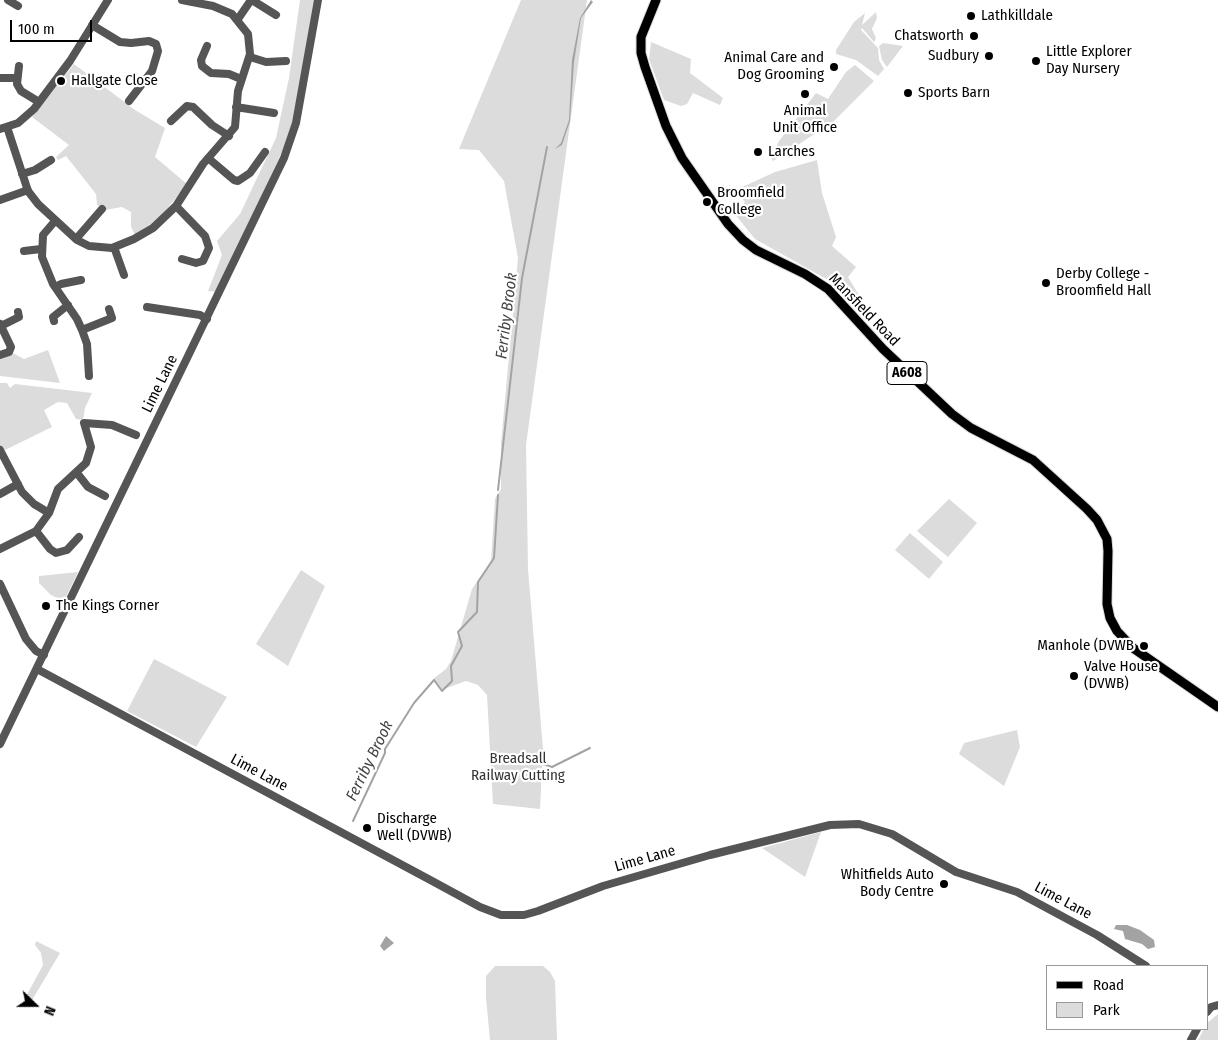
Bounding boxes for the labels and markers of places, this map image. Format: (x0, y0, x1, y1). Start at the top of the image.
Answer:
place label: Lathkilldale (981, 7, 1053, 25)
marker: Lathkilldale (965, 10, 977, 22)
place label: Chatsworth (894, 27, 964, 45)
marker: Chatsworth (968, 30, 980, 42)
place label: Little Explorer Day Nursery (1046, 43, 1132, 78)
place label: Sudbury (928, 47, 979, 65)
place label: Animal Care and Dog Grooming (724, 49, 824, 84)
marker: Sudbury (983, 50, 995, 62)
marker: Little Explorer Day Nursery (1030, 55, 1042, 67)
marker: Animal Care and Dog Grooming (828, 61, 840, 73)
place label: Hallgate Close (71, 72, 158, 90)
marker: Hallgate Close (55, 75, 67, 87)
place label: Sports Barn (918, 84, 990, 102)
marker: Sports Barn (902, 87, 914, 99)
marker: Animal Unit Office (799, 88, 811, 100)
place label: Animal Unit Office (773, 102, 837, 137)
place label: Larches (768, 143, 815, 161)
marker: Larches (752, 146, 764, 158)
place label: Broomfield College (717, 184, 785, 219)
marker: Broomfield College (701, 196, 713, 208)
place label: Derby College - Broomfield Hall (1056, 265, 1151, 300)
marker: Derby College - Broomfield Hall (1040, 277, 1052, 289)
place label: The Kings Corner (56, 597, 159, 615)
marker: The Kings Corner (40, 600, 52, 612)
place label: Manhole (DVWB (1037, 637, 1134, 655)
marker: Manhole (DVWB (1138, 640, 1150, 652)
place label: Valve House (DVWB) (1084, 658, 1158, 693)
marker: Valve House (DVWB) (1068, 670, 1080, 682)
place label: Discharge Well (DVWB) (377, 810, 452, 845)
marker: Discharge Well (DVWB) (361, 822, 373, 834)
place label: Whitfields Auto Body Centre (841, 866, 934, 901)
marker: Whitfields Auto Body Centre (938, 878, 950, 890)

